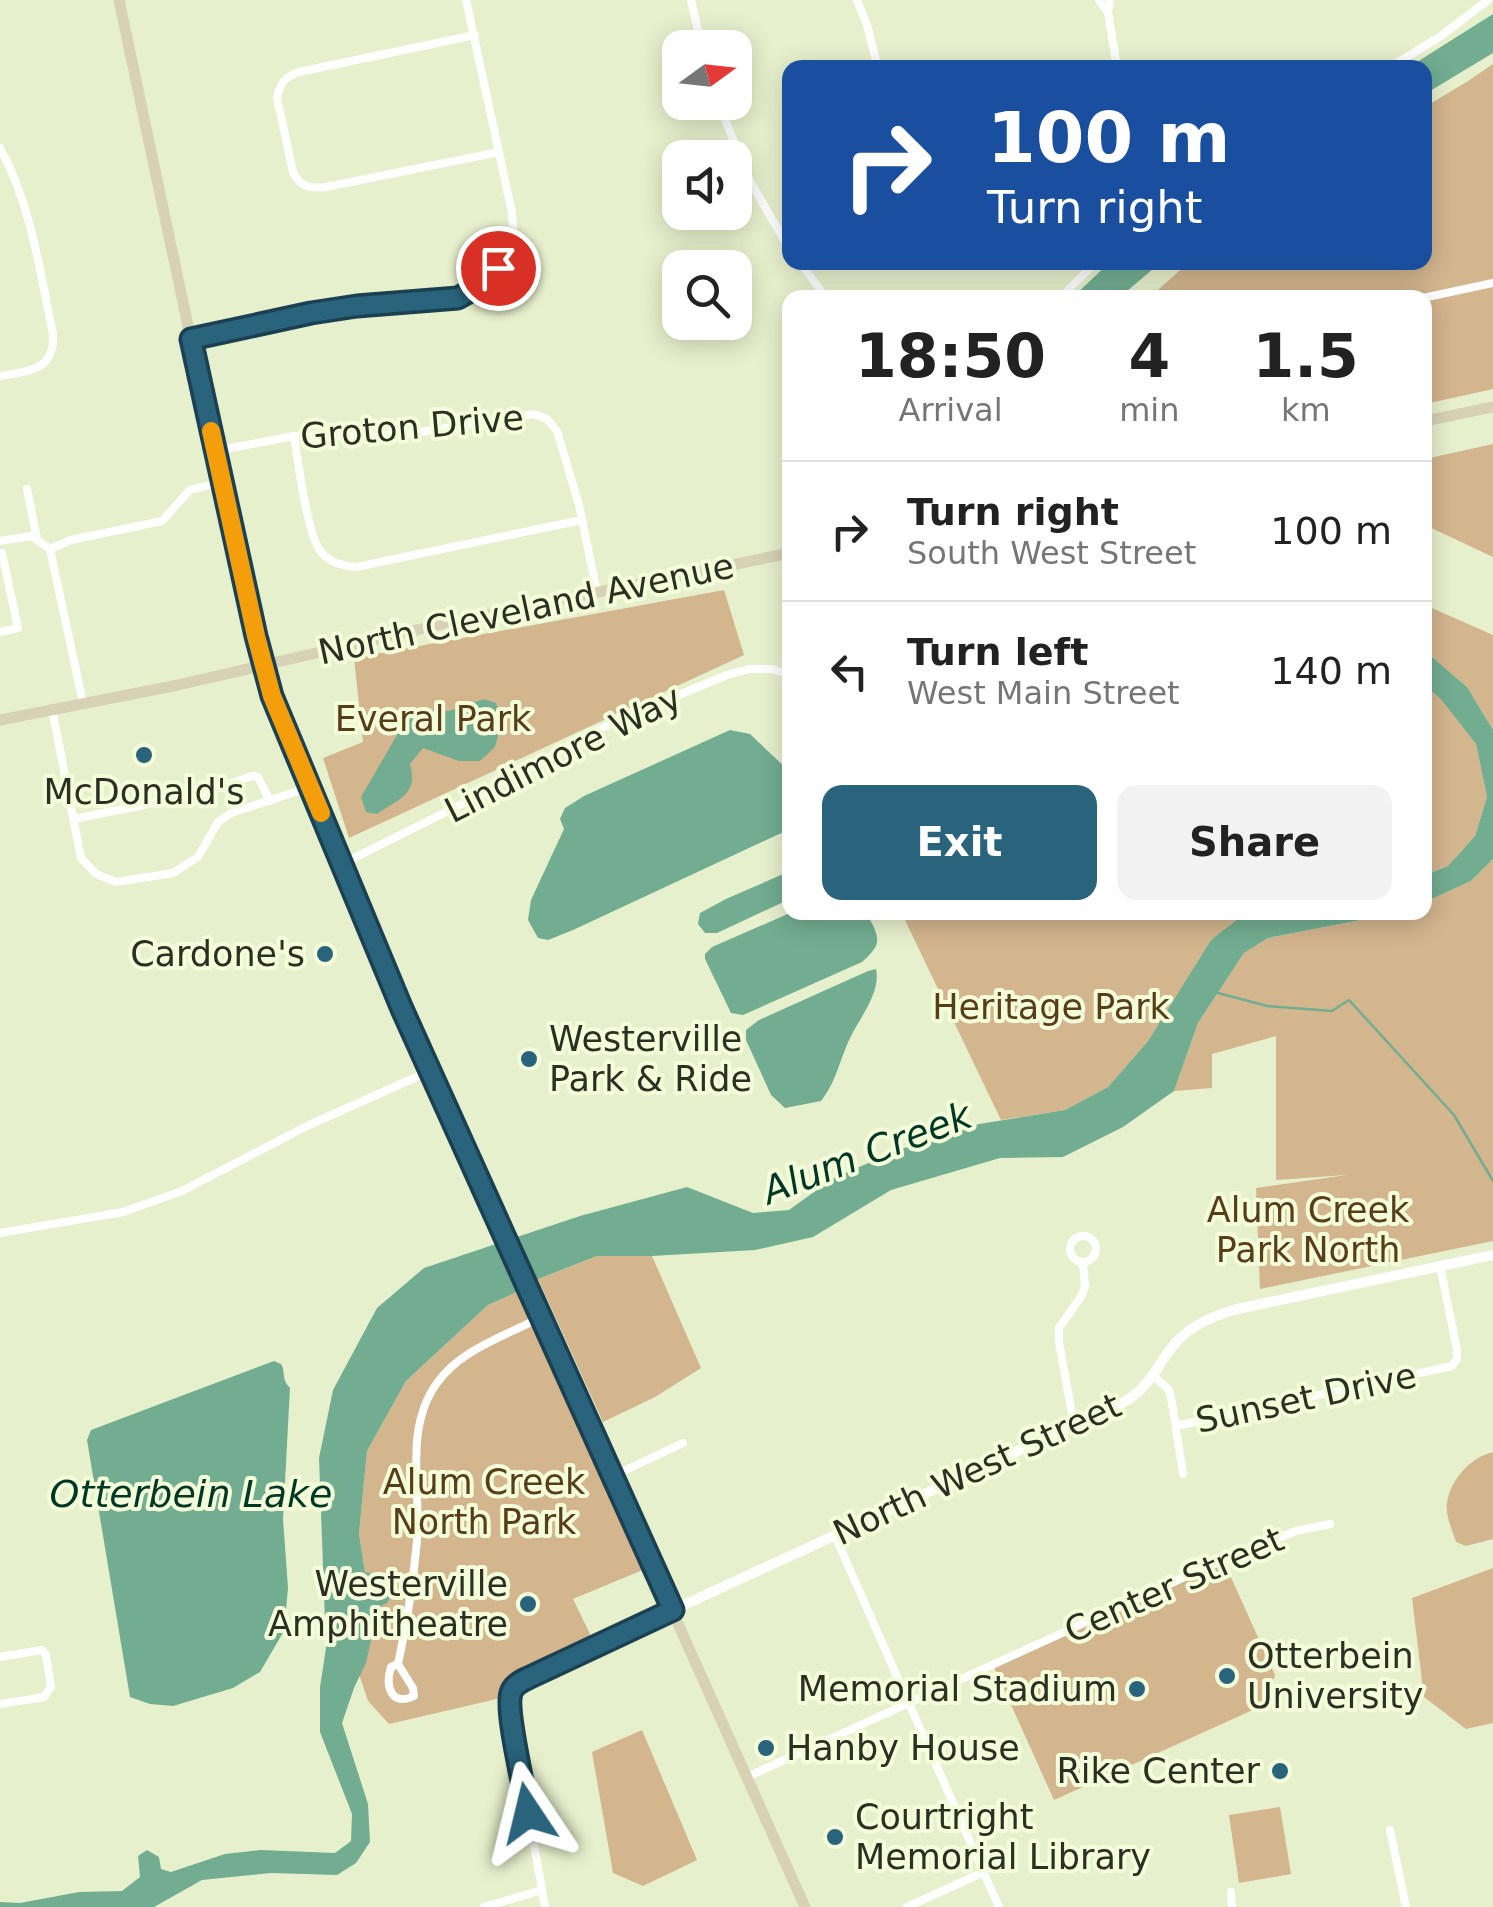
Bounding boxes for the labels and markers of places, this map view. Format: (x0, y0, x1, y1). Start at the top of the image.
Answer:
pin (456, 226, 541, 311)
marker: McDonald's (133, 744, 155, 766)
place label: McDonald's (43, 772, 245, 812)
place label: Cardone's (130, 934, 305, 974)
marker: Cardone's (314, 943, 336, 965)
place label: Westerville Park & Ride (549, 1019, 752, 1099)
marker: Westerville Park & Ride (518, 1048, 540, 1070)
place label: Westerville Amphitheatre (268, 1564, 508, 1644)
marker: Westerville Amphitheatre (517, 1593, 539, 1615)
place label: Otterbein University (1247, 1636, 1424, 1716)
marker: Otterbein University (1216, 1665, 1238, 1687)
place label: Memorial Stadium (798, 1669, 1117, 1709)
marker: Memorial Stadium (1126, 1678, 1148, 1700)
place label: Hanby House (786, 1728, 1020, 1768)
marker: Hanby House (755, 1737, 777, 1759)
place label: Rike Center (1056, 1751, 1261, 1791)
marker: Rike Center (1269, 1760, 1291, 1782)
place label: Courtright Memorial Library (855, 1797, 1151, 1877)
marker: Courtright Memorial Library (824, 1826, 846, 1848)

